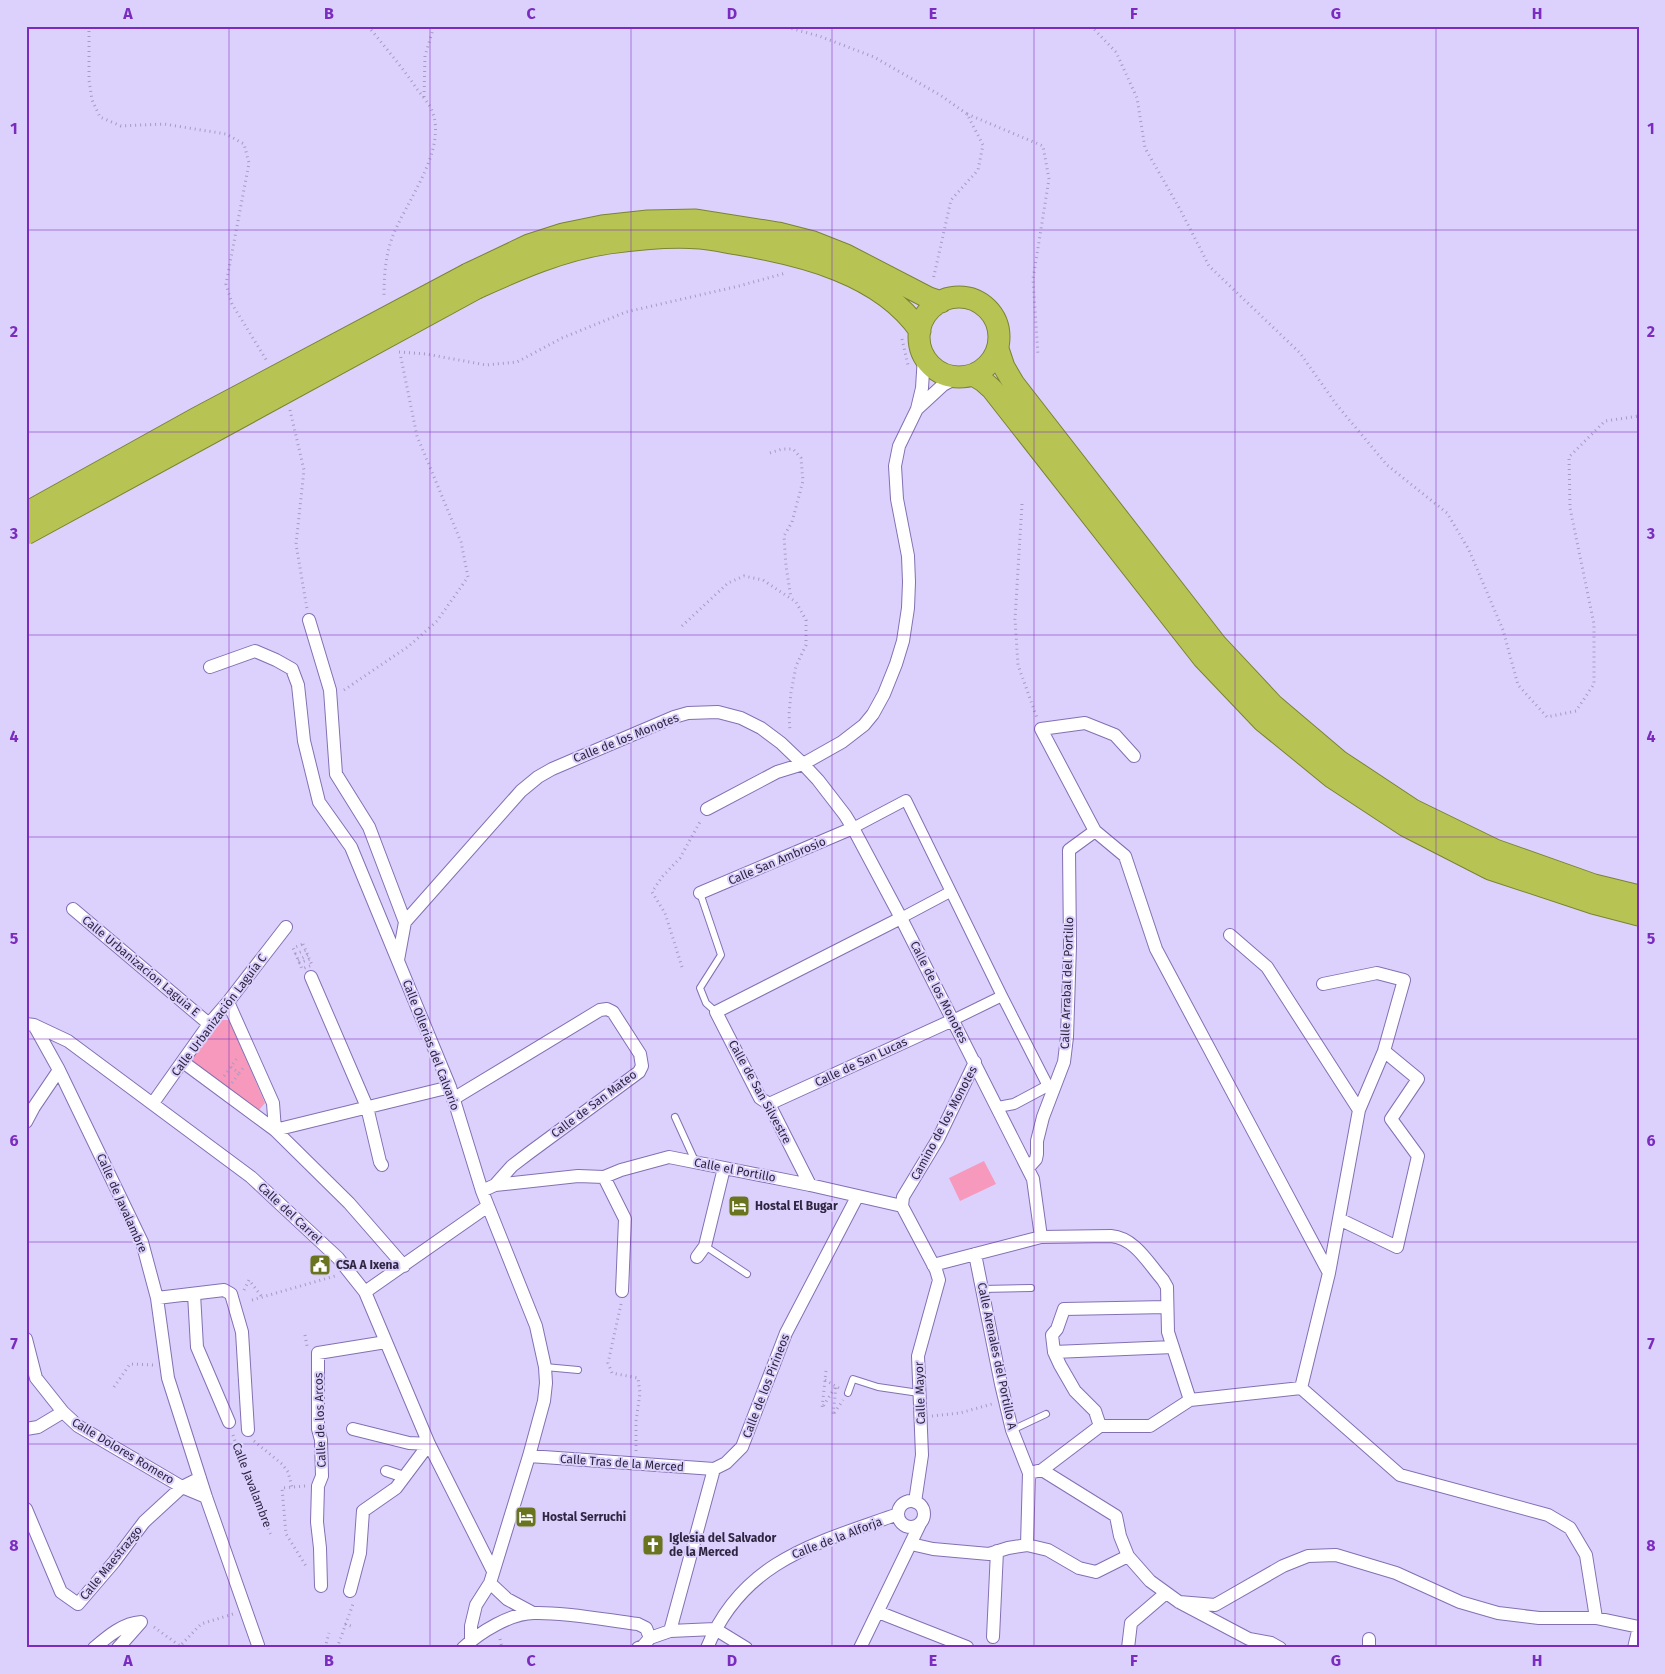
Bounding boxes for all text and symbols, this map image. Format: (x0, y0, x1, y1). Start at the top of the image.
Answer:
text: A (122, 4, 133, 23)
text: B (324, 4, 334, 23)
text: C (526, 4, 536, 23)
text: D (727, 4, 737, 23)
text: E (929, 4, 937, 23)
text: F (1130, 4, 1138, 23)
text: G (1331, 4, 1341, 23)
text: H (1532, 4, 1542, 23)
text: 1 (10, 119, 18, 138)
text: 1 (1647, 119, 1655, 138)
text: 2 (10, 322, 18, 341)
text: 2 (1647, 322, 1655, 341)
text: 3 (9, 524, 18, 543)
text: 3 (1646, 524, 1655, 543)
street label: Calle de los Monotes (571, 710, 681, 766)
text: 4 (9, 727, 19, 746)
text: 4 (1646, 727, 1656, 746)
street label: Calle San Ambrosio (726, 834, 828, 888)
street label: Calle Urbanizacion Laguia E (79, 913, 203, 1019)
street label: Calle Arrabal del Portillo (1058, 917, 1076, 1049)
text: 5 (10, 929, 19, 948)
text: 5 (1647, 929, 1656, 948)
street label: Calle de los Monotes (907, 939, 971, 1046)
street label: Calle Urbanización Laguía C (168, 951, 270, 1079)
street label: Calle Ollerias del Calvario (400, 978, 462, 1112)
street label: Calle de San Lucas (813, 1034, 910, 1090)
street label: Calle de San Silvestre (726, 1038, 794, 1146)
street label: Camino de los Monotes (908, 1063, 980, 1182)
street label: Calle de San Mateo (548, 1067, 640, 1141)
text: 6 (9, 1131, 19, 1150)
text: 6 (1646, 1131, 1656, 1150)
street label: Calle de Javalambre (94, 1151, 150, 1255)
street label: Calle el Portillo (693, 1155, 777, 1185)
street label: Calle del Carrel (255, 1180, 325, 1246)
hotel icon: Hostal El Bugar (727, 1194, 751, 1218)
place label: Hostal El Bugar (755, 1199, 838, 1213)
public building icon: CSA A Ixena (308, 1253, 332, 1277)
place label: CSA A Ixena (336, 1258, 399, 1272)
street label: Calle Arenales del Portillo A (975, 1281, 1019, 1431)
street label: Calle de los Pirineos (740, 1332, 792, 1440)
text: 7 (10, 1334, 18, 1353)
text: 7 (1647, 1334, 1655, 1353)
street label: Calle Mayor (912, 1361, 928, 1425)
street label: Calle de los Arcos (311, 1372, 329, 1468)
street label: Calle Dolores Romero (69, 1415, 177, 1487)
street label: Calle Javalambre (229, 1440, 275, 1530)
street label: Calle Tras de la Merced (559, 1452, 685, 1474)
hotel icon: Hostal Serruchi (514, 1505, 538, 1529)
place label: Hostal Serruchi (542, 1510, 626, 1524)
street label: Calle de la Alforja (790, 1514, 884, 1562)
street label: Calle Maestrazgo (77, 1523, 145, 1603)
place label: Iglesia del Salvador de la Merced (669, 1531, 777, 1559)
church icon: Iglesia del Salvador de la Merced (641, 1533, 665, 1557)
text: 8 (9, 1536, 19, 1555)
text: 8 (1646, 1536, 1656, 1555)
text: A (122, 1651, 133, 1670)
text: B (324, 1651, 334, 1670)
text: C (526, 1651, 536, 1670)
text: D (727, 1651, 737, 1670)
text: E (929, 1651, 937, 1670)
text: F (1130, 1651, 1138, 1670)
text: G (1331, 1651, 1341, 1670)
text: H (1532, 1651, 1542, 1670)

